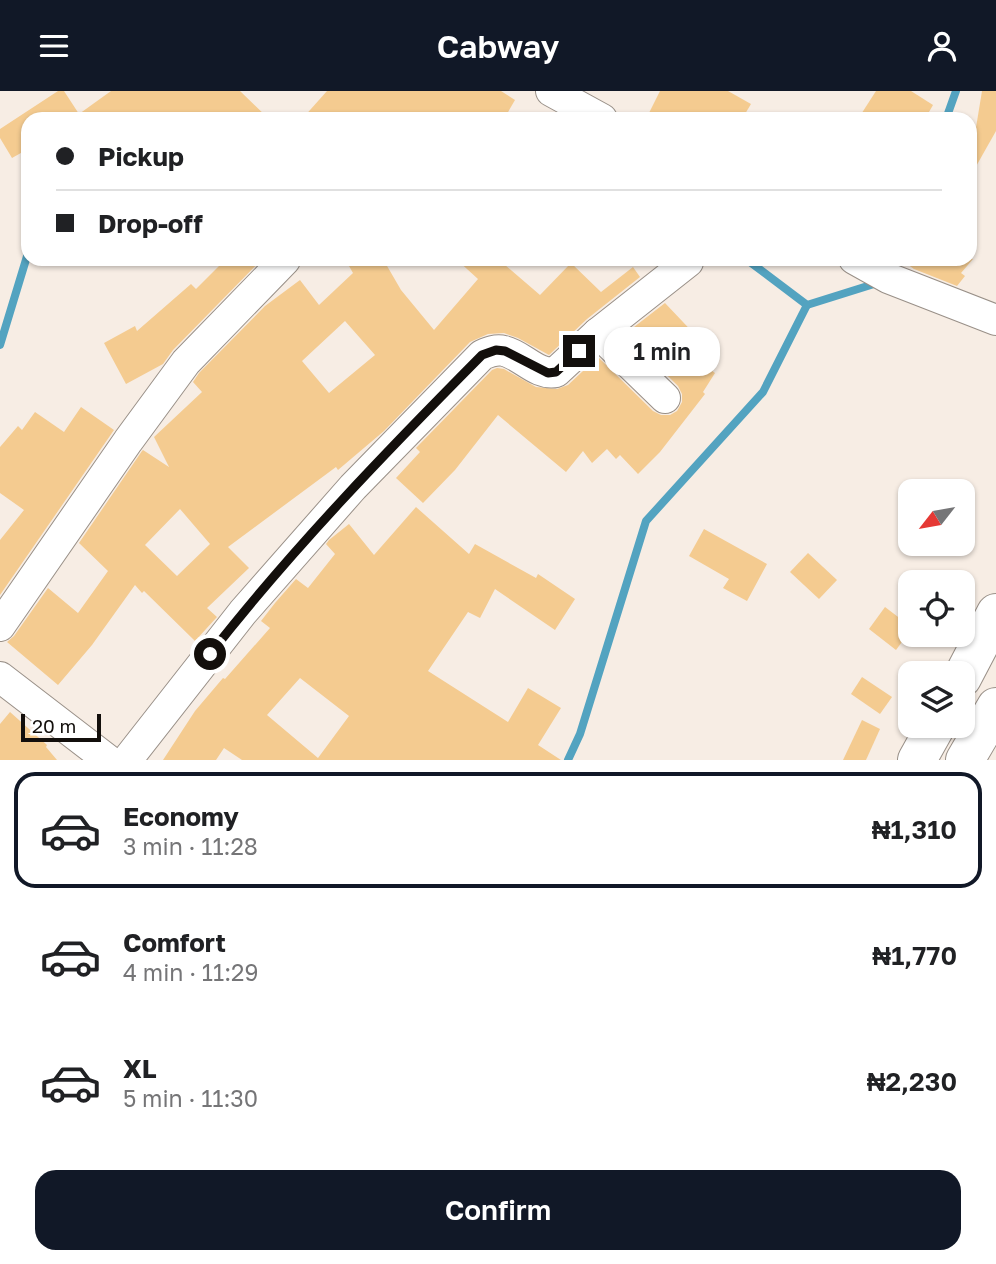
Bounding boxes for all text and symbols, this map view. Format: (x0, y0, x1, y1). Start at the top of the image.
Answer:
icon: menu (35, 27, 73, 65)
text: Cabway (437, 27, 559, 65)
icon: person (923, 27, 961, 65)
text: Pickup (98, 141, 184, 172)
text: Drop-off (98, 208, 203, 239)
callout: 1 min (604, 327, 719, 375)
route end (563, 335, 595, 367)
text: 1 min (633, 337, 691, 365)
north arrow (898, 479, 975, 557)
map controls (898, 479, 975, 738)
button: locate (898, 570, 975, 647)
route start (194, 638, 226, 670)
button: layers (898, 661, 975, 738)
scale bar (21, 711, 102, 743)
text: 20 m (32, 714, 76, 737)
icon: car (39, 799, 102, 862)
text: Economy (123, 801, 239, 832)
text: ₦1,310 (872, 814, 957, 845)
text: 3 min · 11:28 (123, 832, 258, 860)
icon: car (39, 925, 102, 988)
text: Comfort (123, 927, 226, 958)
text: ₦1,770 (872, 940, 957, 971)
text: 4 min · 11:29 (123, 958, 258, 986)
icon: car (39, 1051, 102, 1114)
text: XL (123, 1053, 157, 1084)
text: ₦2,230 (867, 1066, 957, 1097)
text: 5 min · 11:30 (123, 1084, 258, 1112)
button: Confirm (35, 1170, 961, 1250)

